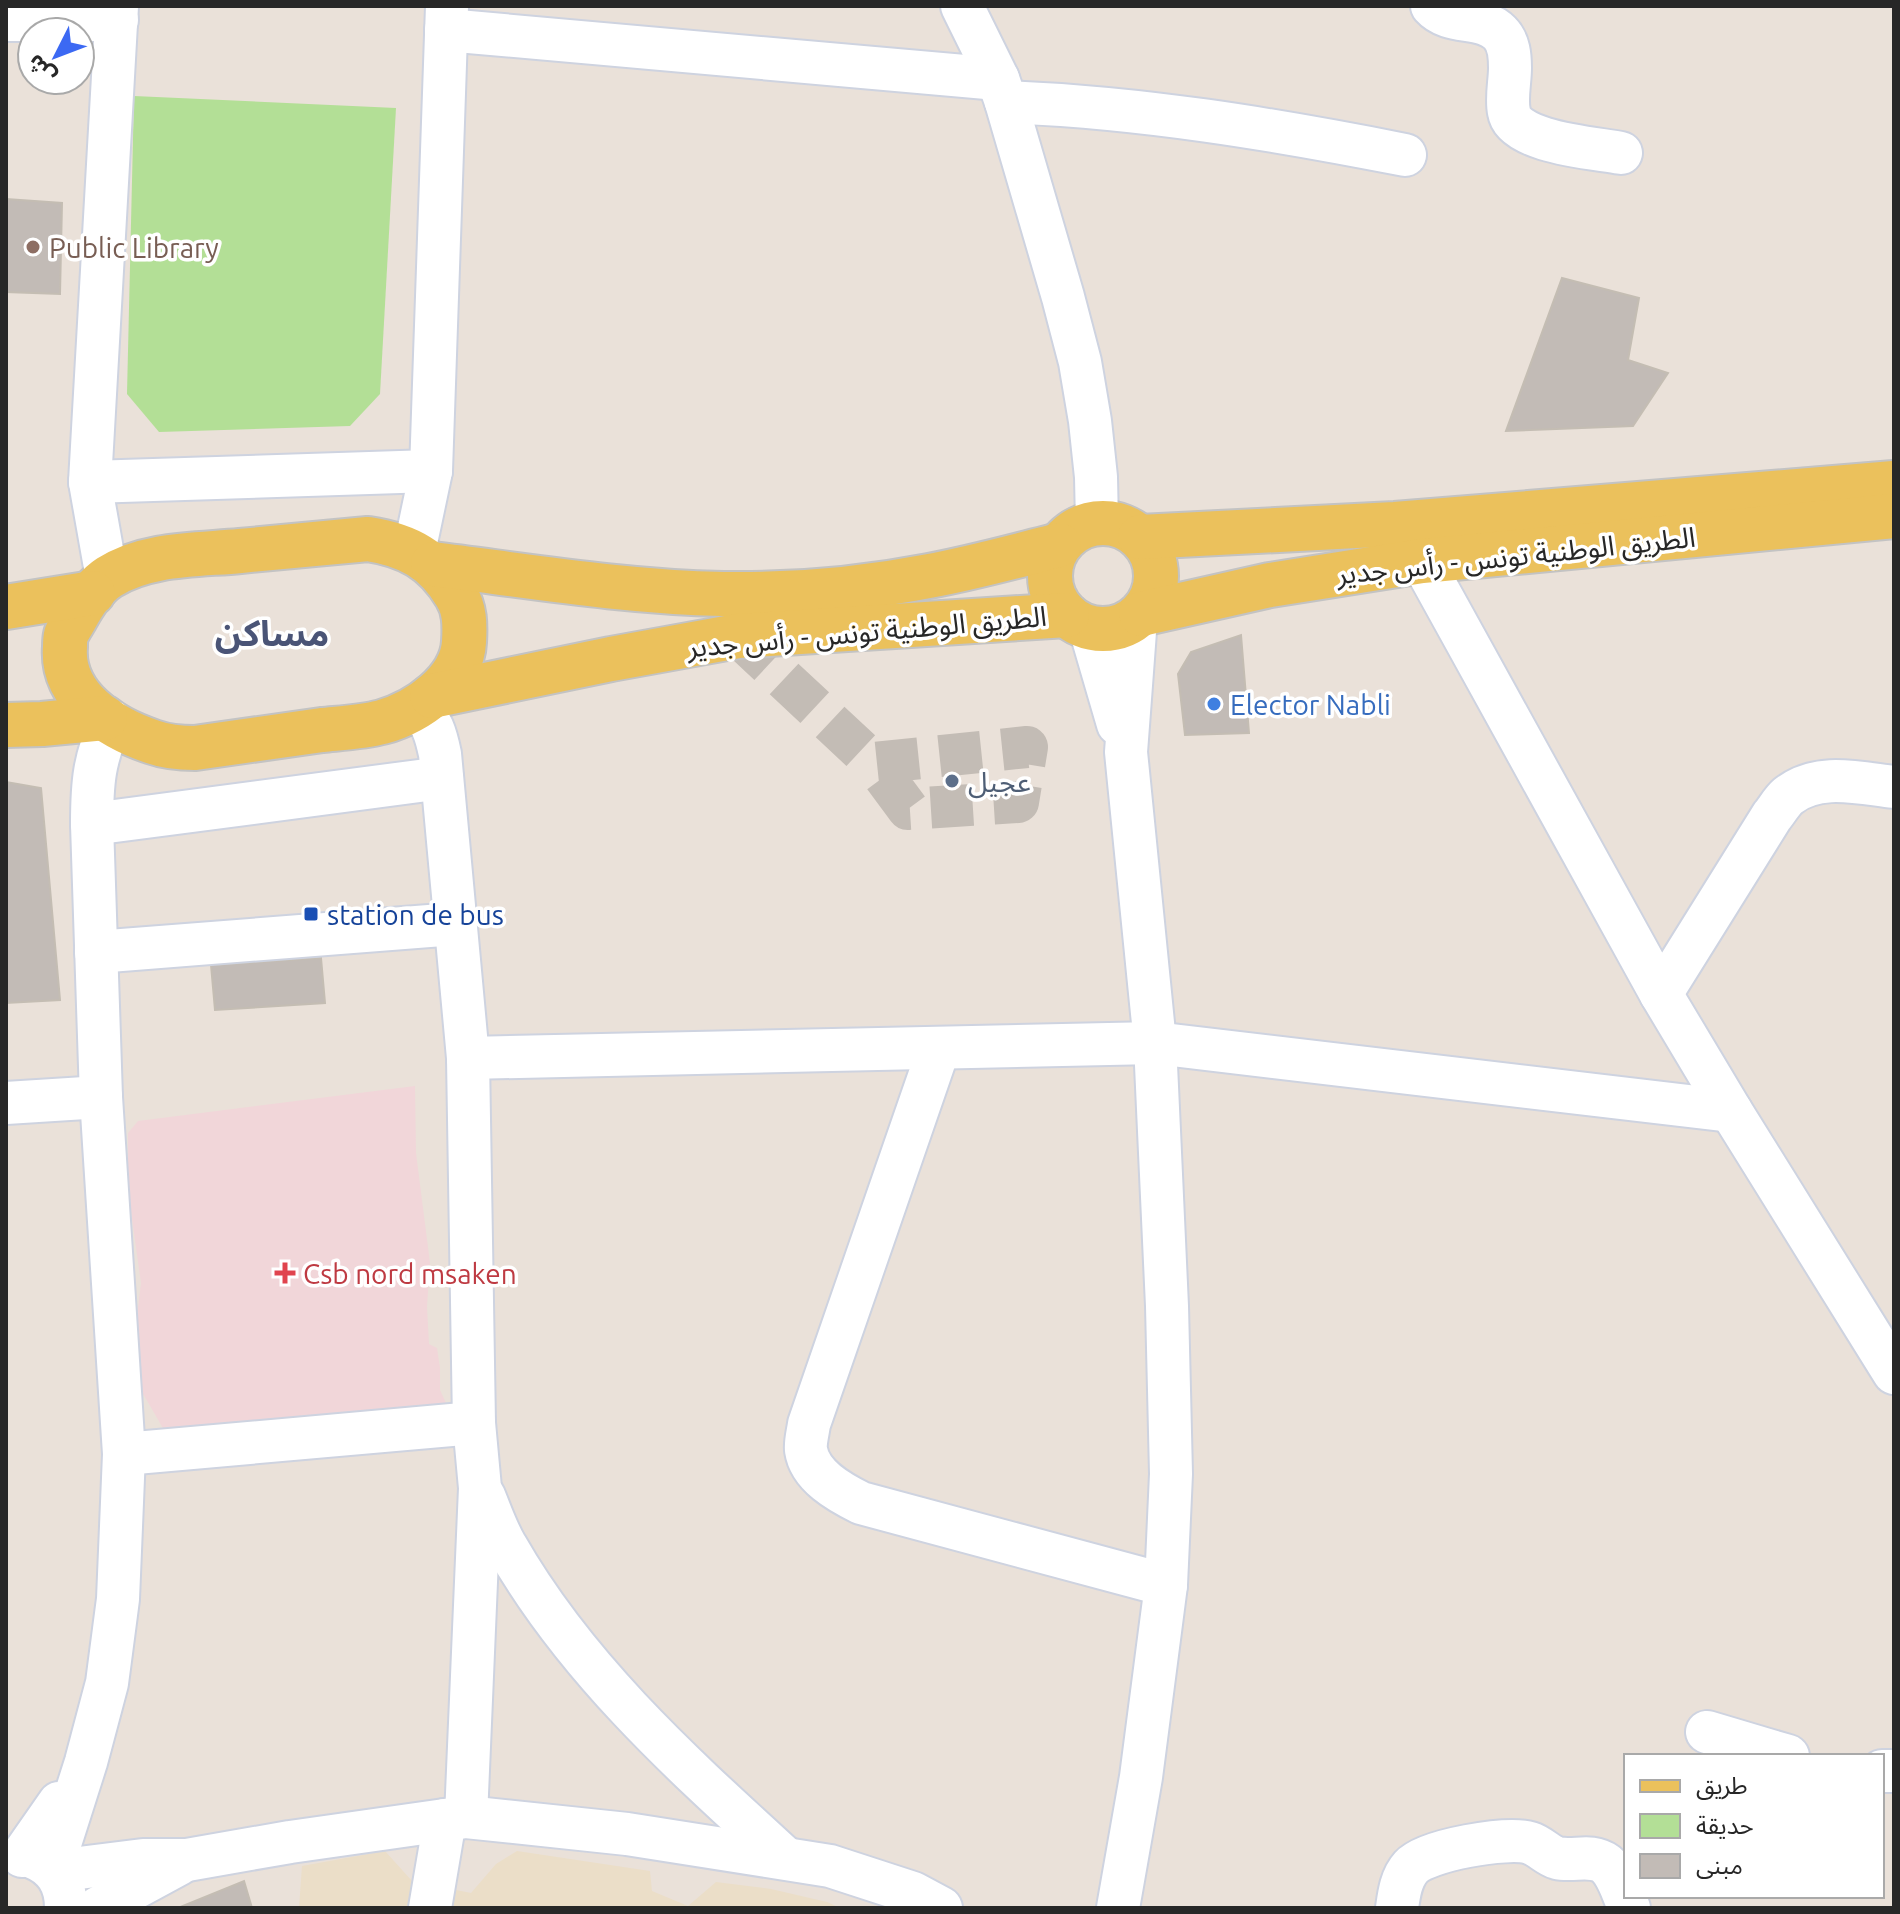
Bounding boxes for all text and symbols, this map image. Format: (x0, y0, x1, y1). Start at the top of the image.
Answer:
north arrow (16, 16, 96, 96)
text: ش (21, 49, 61, 89)
place label: Public Library (49, 232, 219, 263)
marker: Public Library (24, 238, 42, 256)
street label: الطريق الوطنية تونس - رأس جدير (1334, 519, 1697, 592)
street label: الطريق الوطنية تونس - رأس جدير (685, 598, 1048, 665)
district label: مساكن (215, 612, 329, 655)
place label: Elector Nabli (1230, 689, 1391, 720)
marker: Elector Nabli (1205, 695, 1223, 713)
place label: عجيل (968, 766, 1031, 799)
marker: عجيل (943, 772, 961, 790)
place label: station de bus (327, 899, 504, 930)
marker: station de bus (302, 905, 320, 923)
place label: Csb nord msaken (303, 1258, 517, 1289)
marker: Csb nord msaken (274, 1262, 296, 1284)
legend (1624, 1754, 1884, 1898)
text: طريق (1696, 1772, 1748, 1801)
text: حديقة (1696, 1812, 1754, 1839)
text: مبنى (1696, 1852, 1743, 1879)

